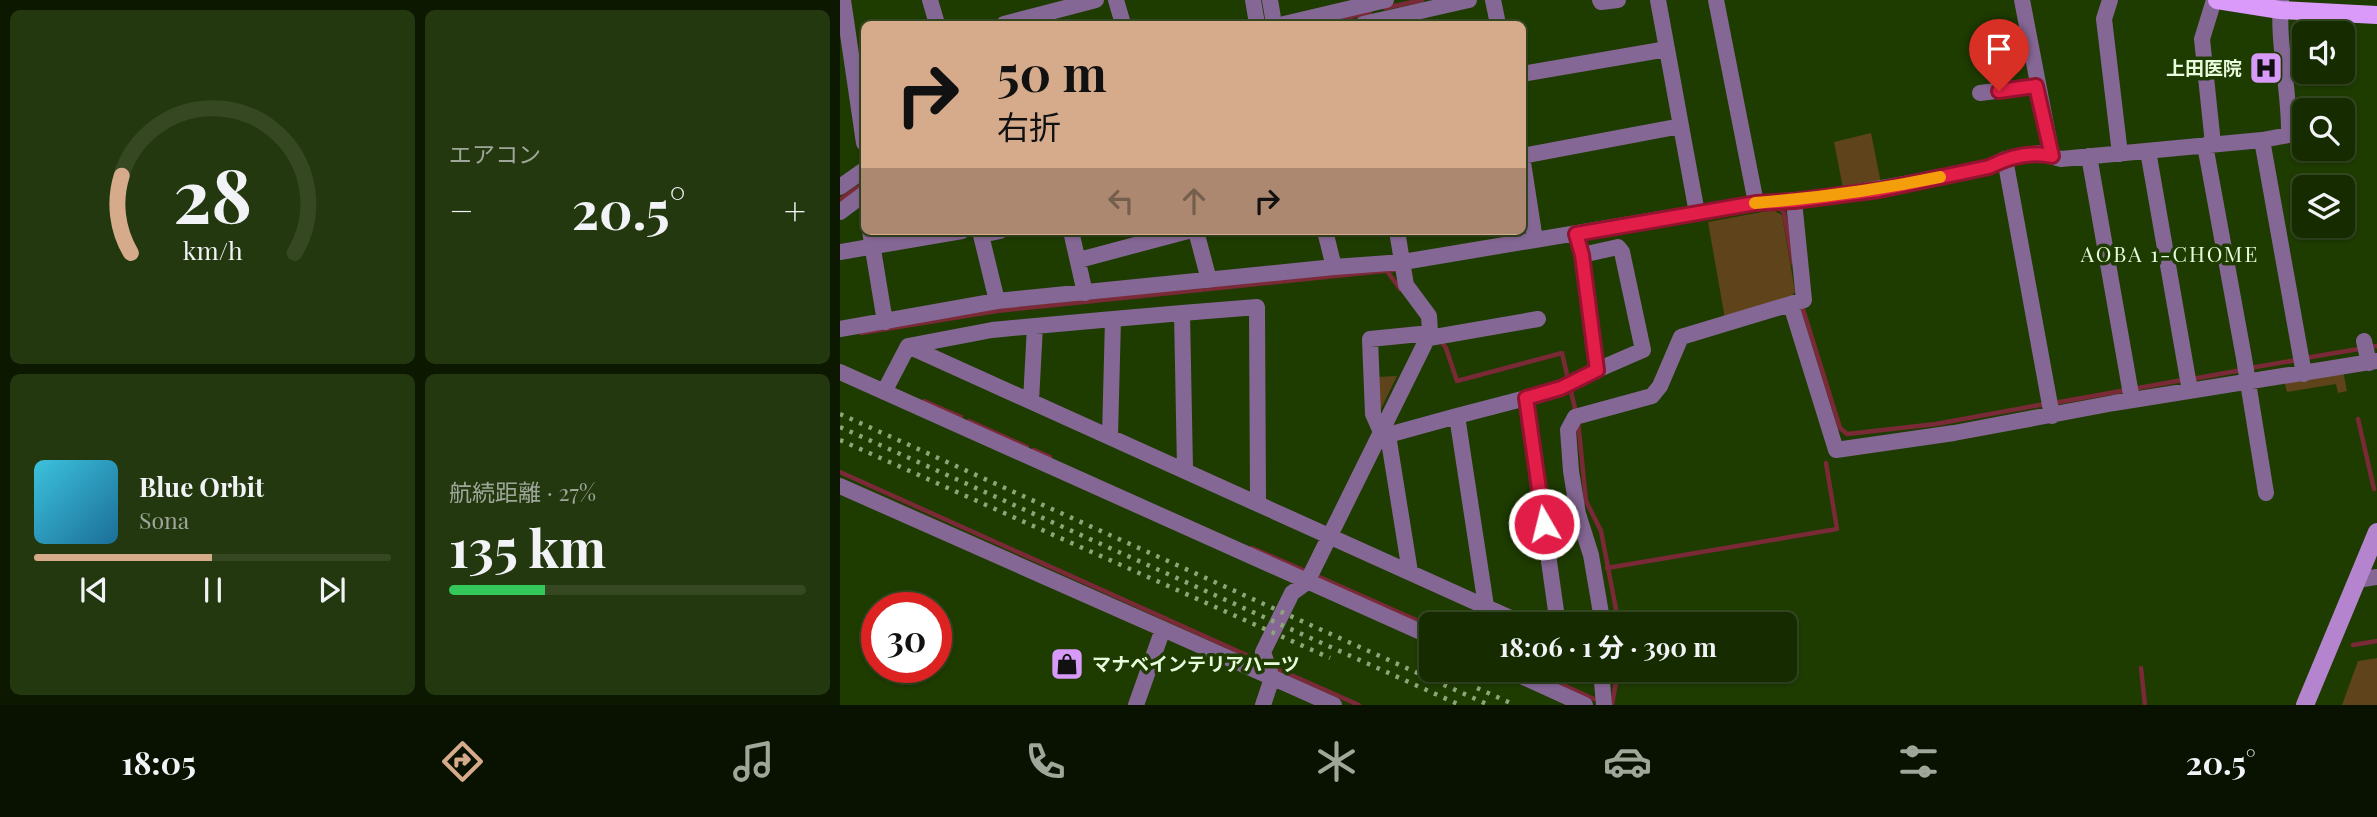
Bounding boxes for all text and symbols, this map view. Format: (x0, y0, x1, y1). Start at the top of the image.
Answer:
pin (1969, 19, 2029, 91)
map controls (2292, 21, 2355, 238)
button: sound (2292, 21, 2355, 84)
icon: arrive (1980, 30, 2018, 68)
text: 50 m (997, 39, 1107, 104)
icon: right (882, 49, 973, 140)
hospital icon: 上田医院 (2247, 49, 2285, 87)
place label: 上田医院 (2166, 54, 2242, 80)
button: search (2292, 98, 2355, 161)
text: 右折 (997, 104, 1061, 147)
text: エアコン (449, 138, 541, 169)
text: 28 (173, 144, 252, 241)
text: 20.5° (572, 174, 686, 243)
button: layers (2292, 175, 2355, 238)
icon: left (1102, 182, 1140, 220)
icon: ahead (1175, 182, 1213, 220)
icon: right (1248, 182, 1286, 220)
text: − (449, 184, 474, 235)
text: + (784, 184, 806, 235)
text: km/h (183, 233, 243, 266)
district label: AOBA 1-CHOME (2080, 239, 2259, 267)
text: Blue Orbit (139, 469, 264, 504)
text: 航続距離 · 27% (449, 476, 596, 507)
position arrow (1507, 487, 1581, 561)
text: Sona (139, 504, 189, 535)
text: 135 km (449, 512, 606, 581)
icon: previous (75, 571, 113, 609)
icon: pause (194, 571, 232, 609)
icon: next (313, 571, 351, 609)
speed limit sign: 30 (861, 592, 952, 683)
text: 18:06 · 1 分 · 390 m (1499, 629, 1717, 664)
shop icon: マナベインテリアハーツ (1048, 645, 1086, 683)
place label: マナベインテリアハーツ (1092, 650, 1300, 676)
icon: directions (438, 737, 487, 786)
icon: music (729, 737, 778, 786)
icon: phone (1021, 737, 1070, 786)
icon: climate (1312, 737, 1361, 786)
icon: car (1603, 737, 1652, 786)
icon: filters (1894, 737, 1943, 786)
text: 18:05 (121, 740, 196, 783)
text: 20.5° (2186, 740, 2256, 783)

